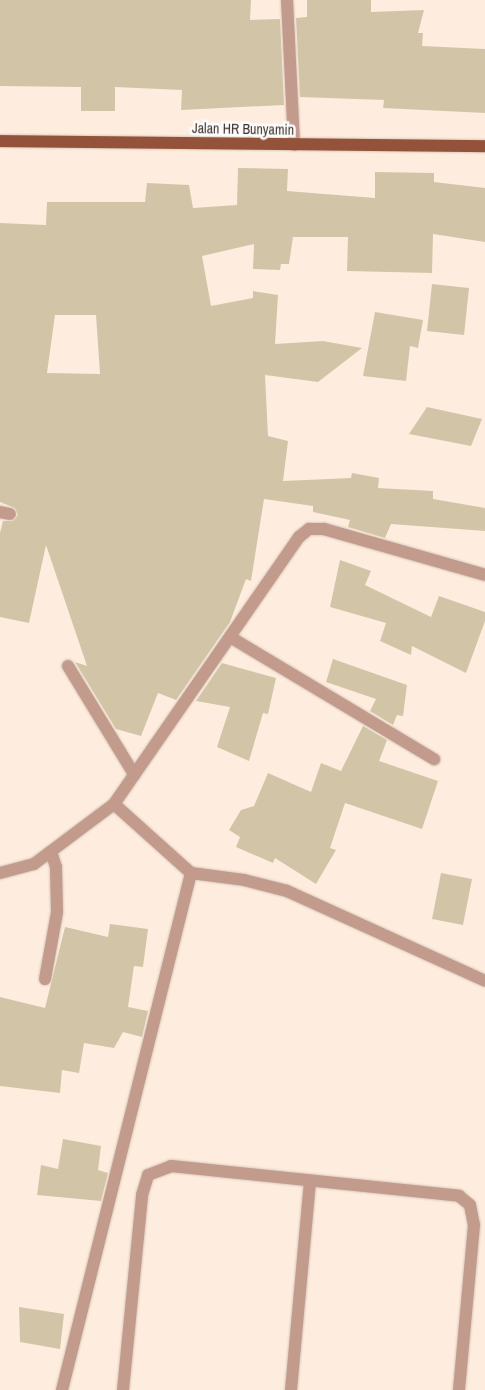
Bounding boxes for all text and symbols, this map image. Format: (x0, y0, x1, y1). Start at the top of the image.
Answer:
street label: Jalan HR Bunyamin (192, 120, 294, 138)

